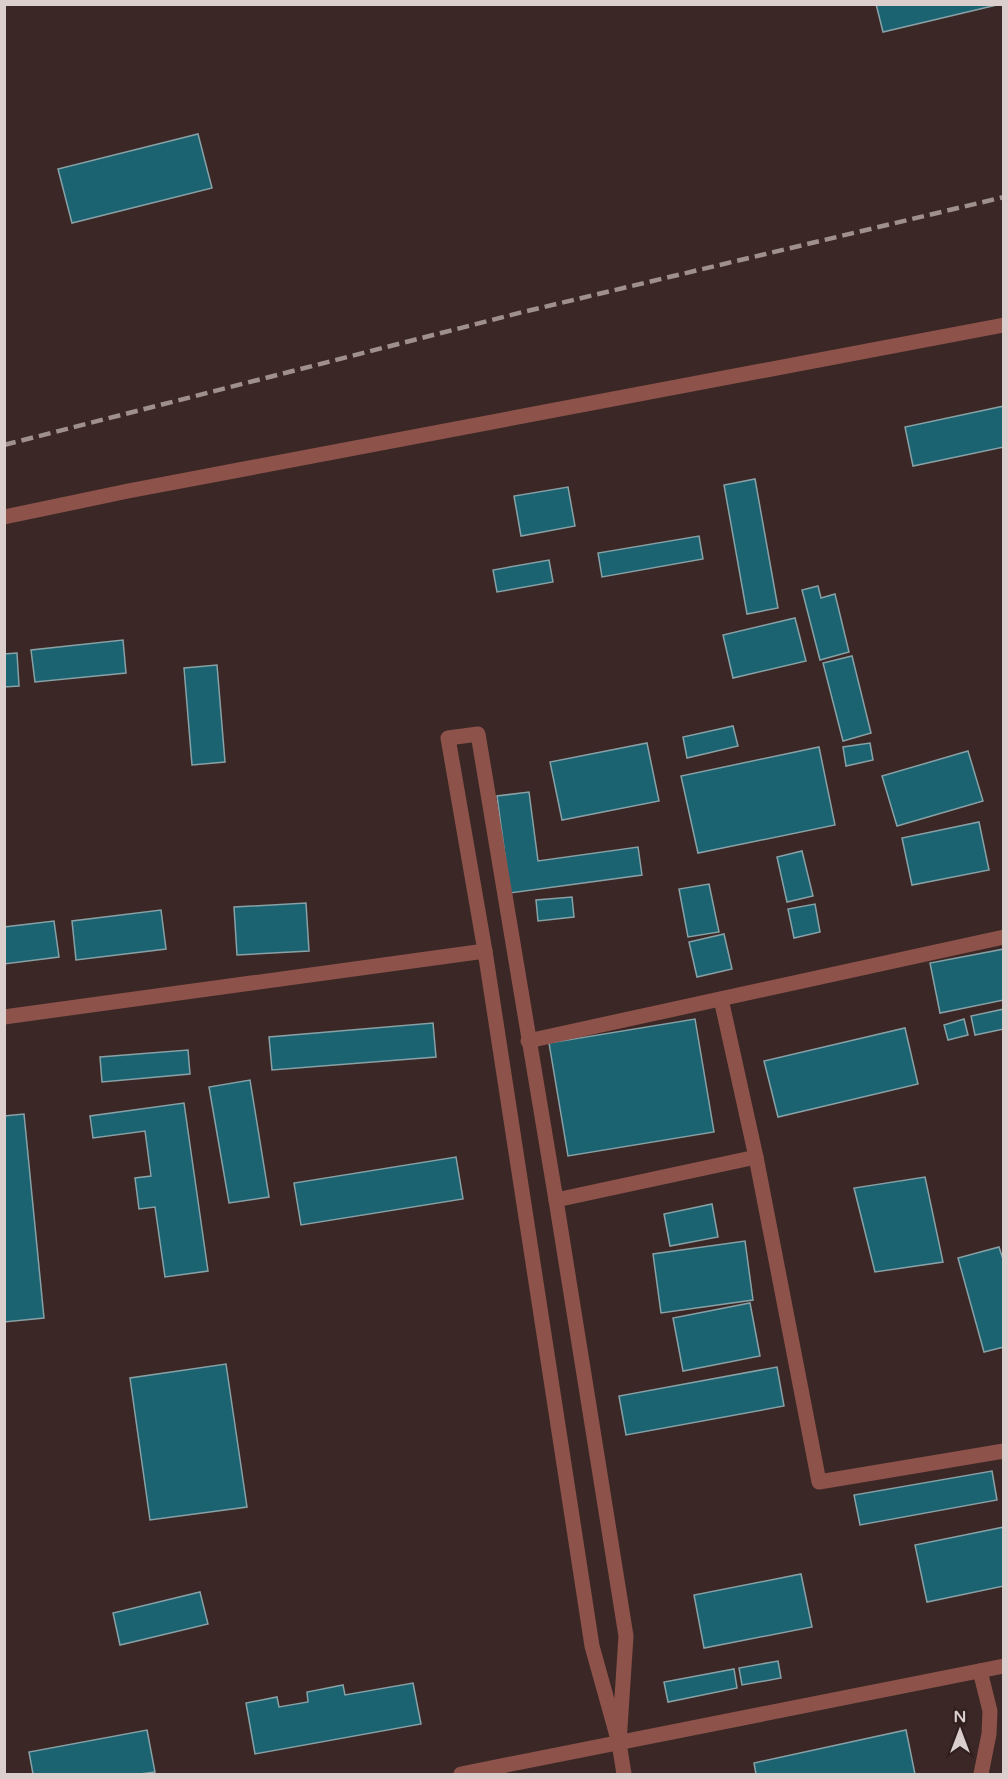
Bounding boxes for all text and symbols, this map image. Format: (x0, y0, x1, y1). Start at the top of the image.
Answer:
north arrow (930, 1701, 990, 1761)
text: N (954, 1707, 966, 1727)

